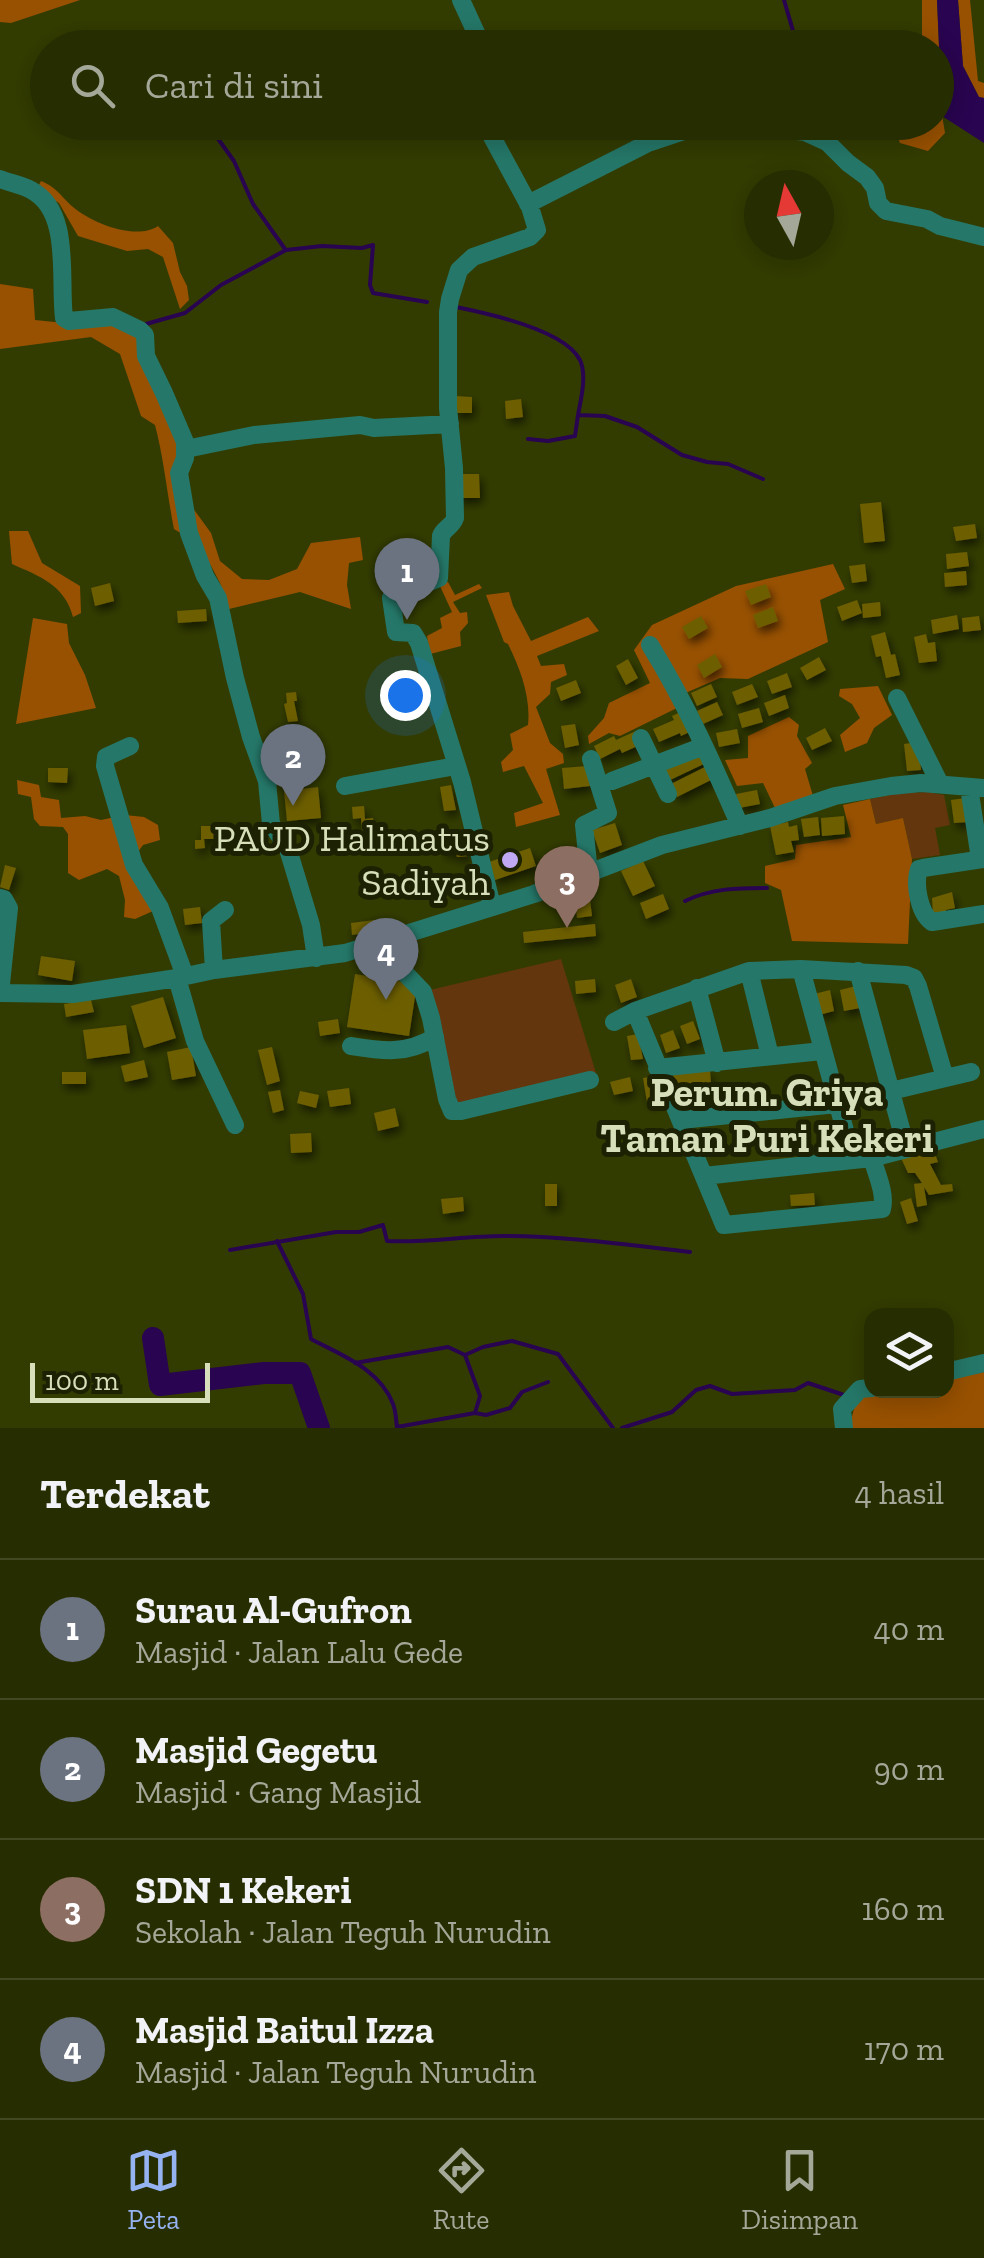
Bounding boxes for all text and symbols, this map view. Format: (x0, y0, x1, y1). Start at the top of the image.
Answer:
search box (30, 30, 954, 140)
icon: search (65, 58, 120, 113)
text: Cari di sini (145, 62, 323, 108)
north arrow (744, 170, 834, 260)
pin: 1 (374, 538, 440, 620)
your location (380, 670, 431, 721)
pin: 2 (260, 724, 326, 806)
place label: PAUD Halimatus Sadiyah (214, 815, 490, 905)
pin: 3 (534, 846, 600, 928)
marker: PAUD Halimatus Sadiyah (499, 849, 521, 871)
pin: 4 (354, 918, 418, 1000)
district label: Perum. Griya Taman Puri Kekeri (600, 1068, 934, 1162)
map controls (864, 1308, 954, 1398)
button: layers (864, 1308, 954, 1398)
scale bar (30, 1358, 210, 1402)
text: 100 m (45, 1364, 119, 1397)
text: Terdekat (40, 1468, 210, 1519)
text: 4 hasil (855, 1474, 944, 1512)
text: Surau Al-Gufron (135, 1587, 412, 1633)
text: 1 (66, 1610, 79, 1648)
text: 40 m (873, 1610, 944, 1648)
text: Masjid · Jalan Lalu Gede (135, 1633, 463, 1671)
text: Masjid Gegetu (135, 1727, 377, 1773)
text: 2 (64, 1750, 81, 1788)
text: 90 m (874, 1750, 944, 1788)
text: Masjid · Gang Masjid (135, 1773, 421, 1811)
text: SDN 1 Kekeri (135, 1867, 352, 1913)
text: 3 (64, 1890, 81, 1928)
text: 160 m (861, 1890, 944, 1928)
text: Sekolah · Jalan Teguh Nurudin (135, 1913, 551, 1951)
text: Masjid Baitul Izza (135, 2007, 434, 2053)
text: 4 (63, 2030, 82, 2068)
text: 170 m (864, 2030, 944, 2068)
text: Masjid · Jalan Teguh Nurudin (135, 2053, 536, 2091)
tab: Peta (126, 2143, 181, 2236)
tab: Rute (433, 2143, 489, 2236)
tab: Disimpan (741, 2143, 858, 2236)

